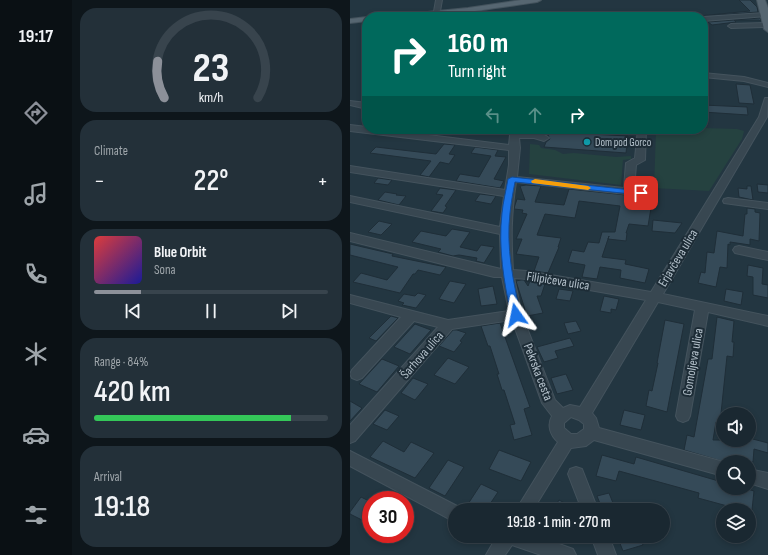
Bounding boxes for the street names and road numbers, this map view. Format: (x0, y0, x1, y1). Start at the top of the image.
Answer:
street label: Erjavčeva ulica (655, 226, 701, 290)
street label: Filipičeva ulica (526, 268, 590, 294)
street label: Šarhova ulica (396, 327, 447, 382)
street label: Gomoljeva ulica (679, 327, 707, 397)
street label: Pekrska cesta (520, 341, 556, 403)

